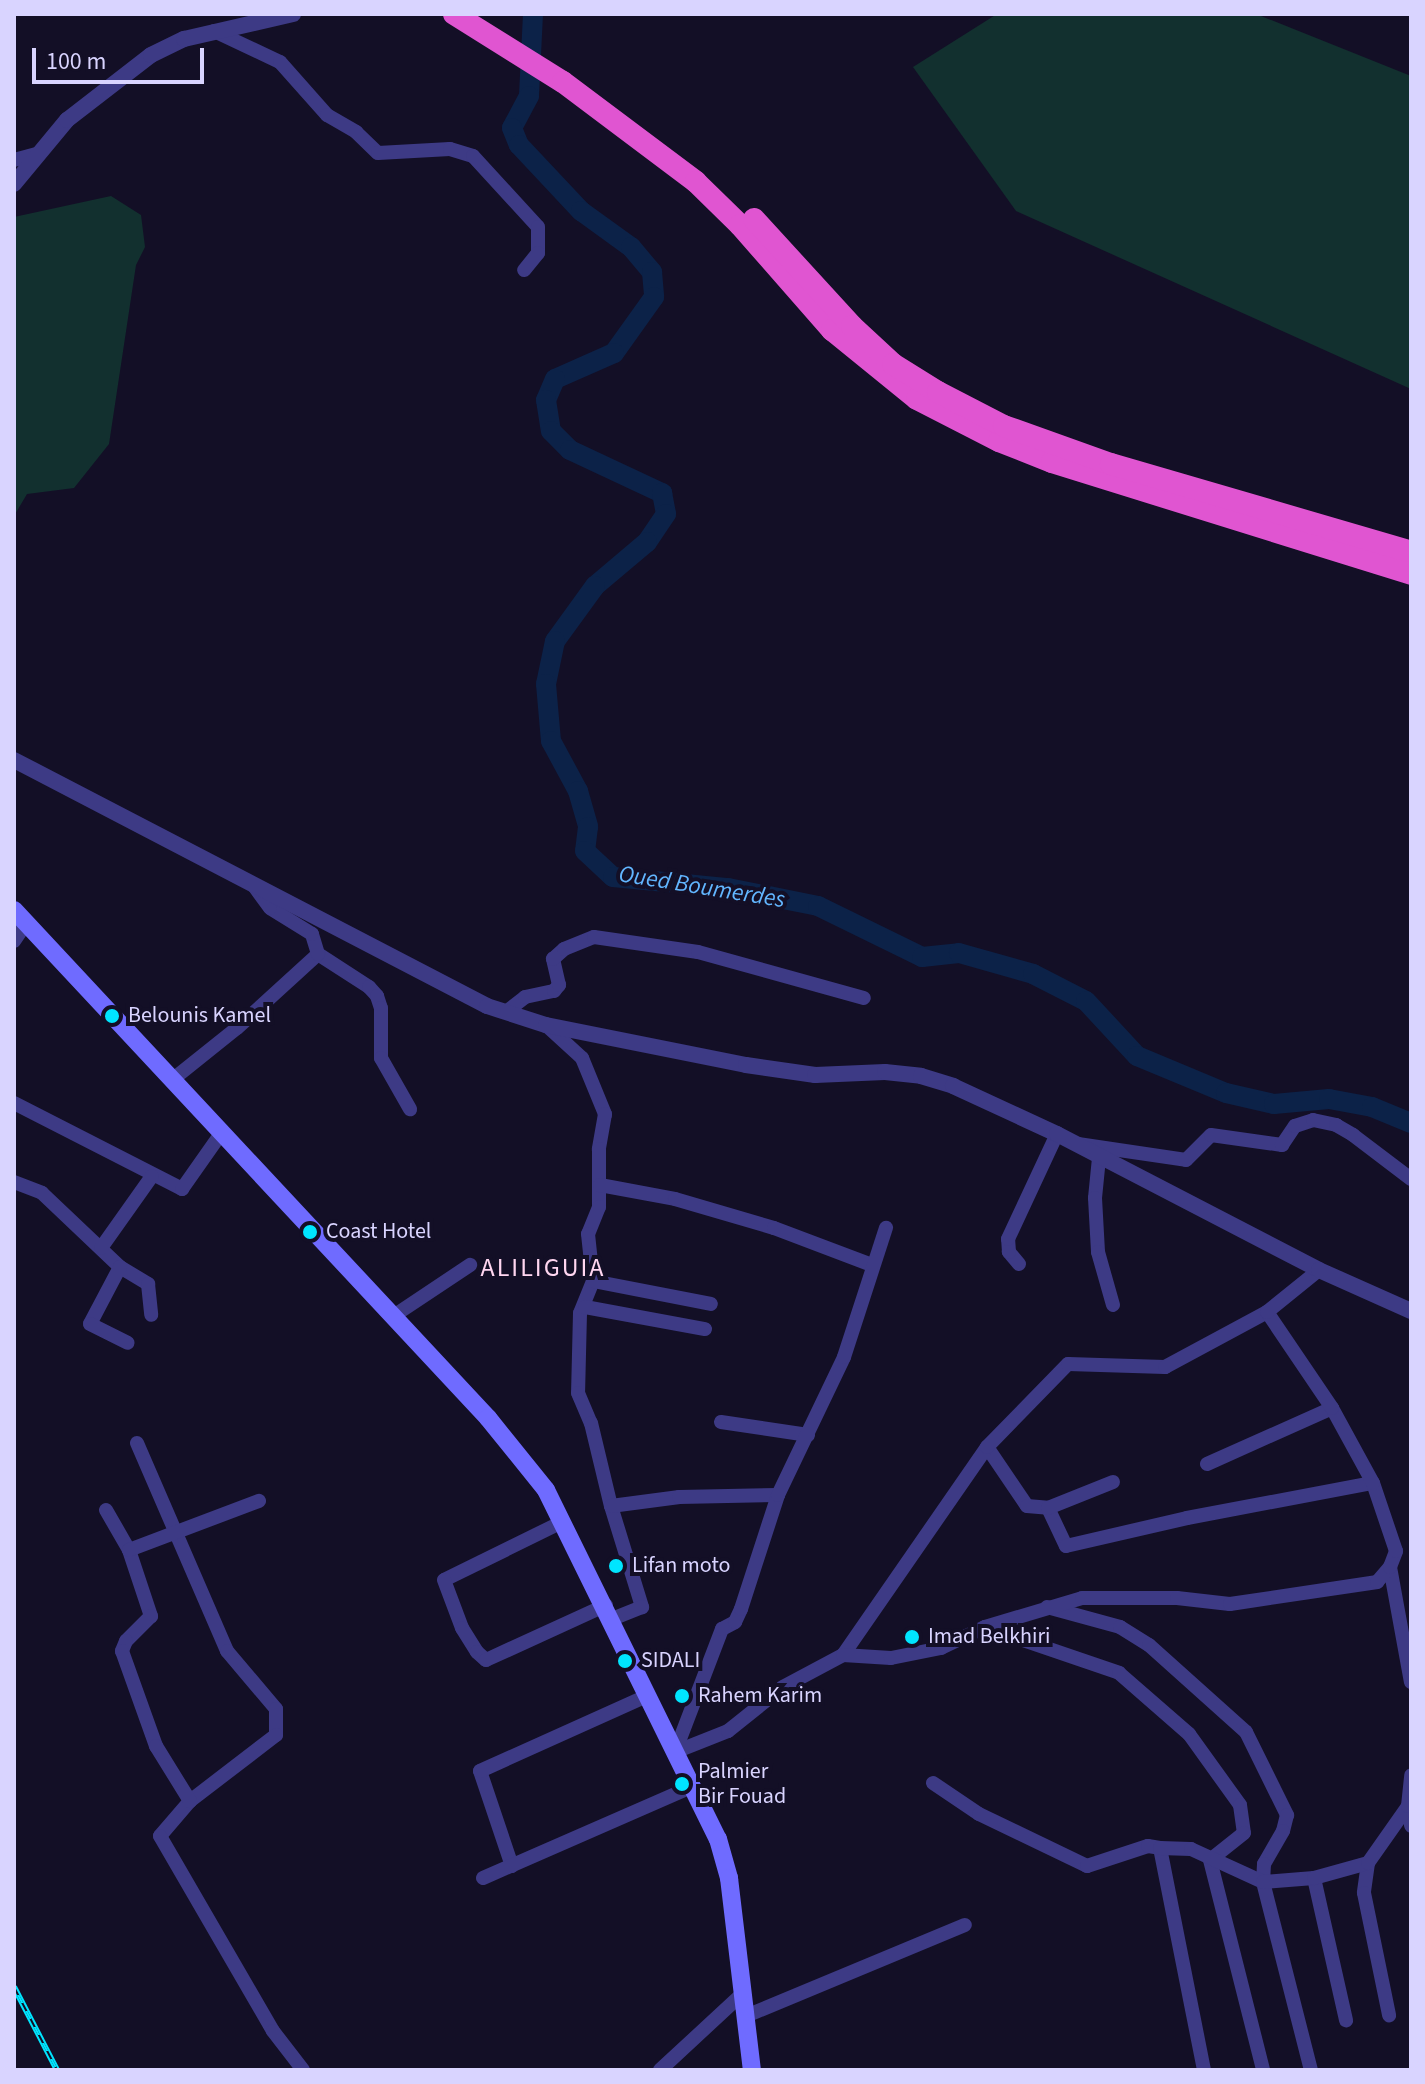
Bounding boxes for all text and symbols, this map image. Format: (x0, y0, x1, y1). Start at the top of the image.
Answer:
scale bar (36, 32, 208, 82)
text: 100 m (46, 44, 106, 79)
water label: Oued Boumerdes (617, 860, 787, 914)
place label: Belounis Kamel (128, 1003, 271, 1029)
marker: Belounis Kamel (103, 1007, 121, 1025)
place label: Coast Hotel (326, 1219, 431, 1245)
marker: Coast Hotel (301, 1223, 319, 1241)
district label: ALILIGUIA (481, 1252, 605, 1284)
place label: Lifan moto (632, 1553, 730, 1579)
marker: Lifan moto (607, 1557, 625, 1575)
place label: Imad Belkhiri (928, 1624, 1050, 1650)
marker: Imad Belkhiri (903, 1628, 921, 1646)
place label: SIDALI (641, 1648, 700, 1674)
marker: SIDALI (616, 1652, 634, 1670)
place label: Rahem Karim (698, 1683, 822, 1709)
marker: Rahem Karim (673, 1687, 691, 1705)
place label: Palmier Bir Fouad (698, 1758, 786, 1810)
marker: Palmier Bir Fouad (673, 1775, 691, 1793)

